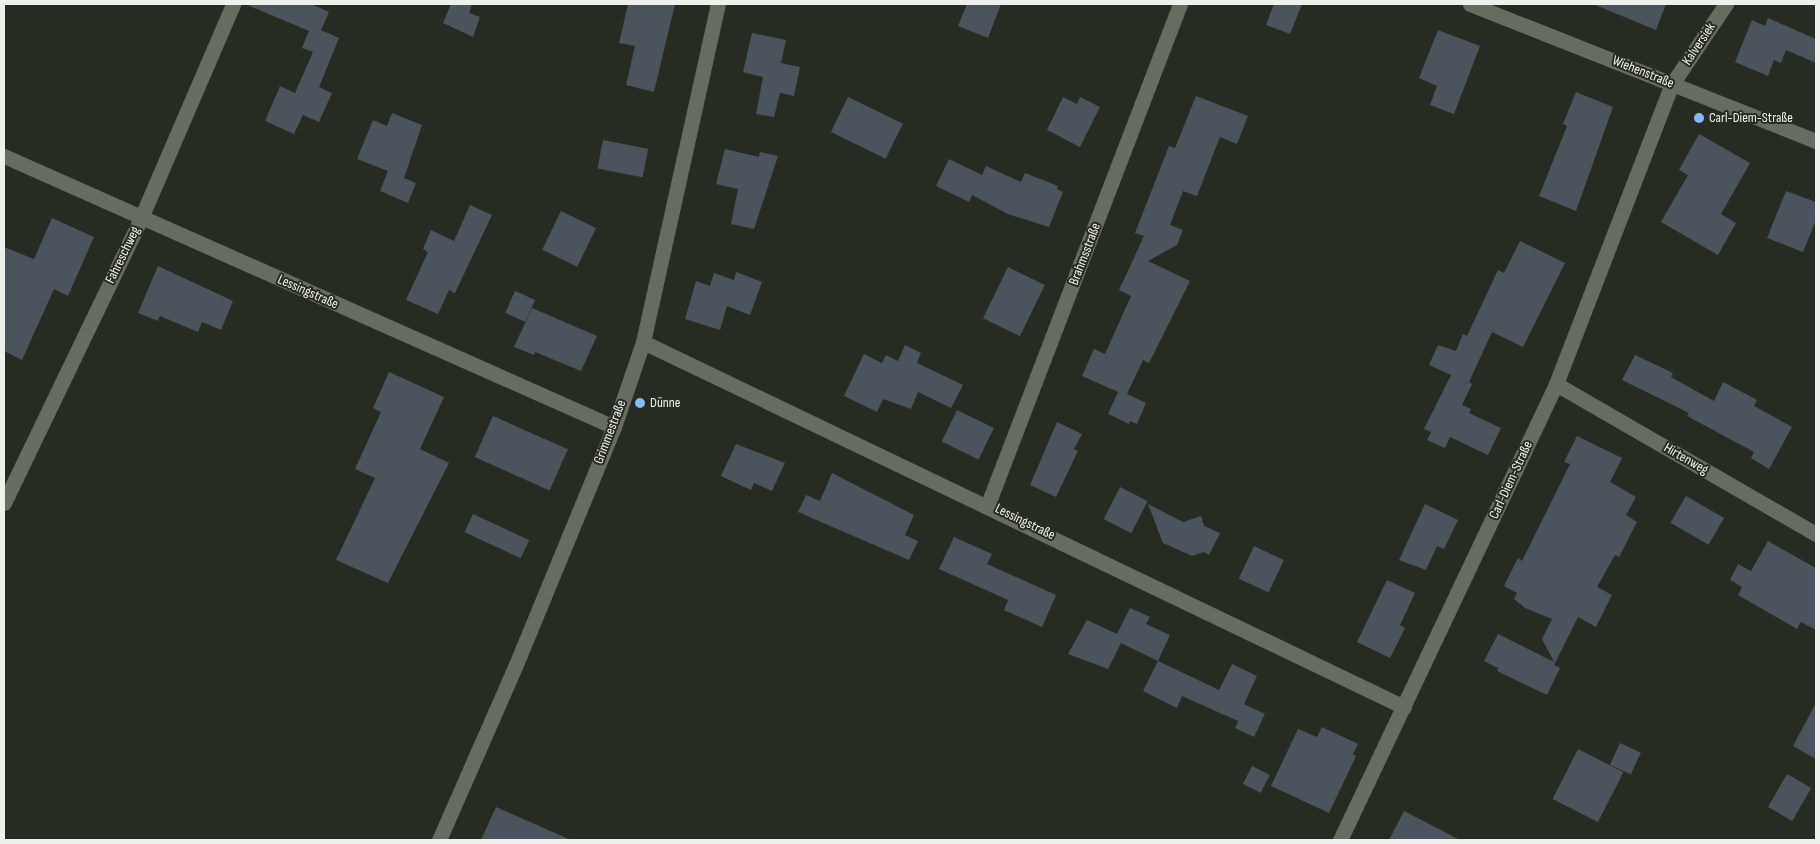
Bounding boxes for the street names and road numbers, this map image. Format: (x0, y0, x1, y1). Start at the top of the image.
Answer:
street label: Kalversiek (1679, 20, 1719, 68)
street label: Wiehenstraße (1610, 52, 1676, 92)
street label: Brahmsstraße (1065, 221, 1105, 287)
street label: Fahreschweg (102, 224, 144, 286)
street label: Lessingstraße (275, 271, 341, 313)
street label: Grimmestraße (590, 398, 630, 466)
street label: Carl-Diem-Straße (1486, 438, 1536, 522)
street label: Hirtenweg (1661, 440, 1711, 478)
street label: Lessingstraße (992, 500, 1058, 544)

